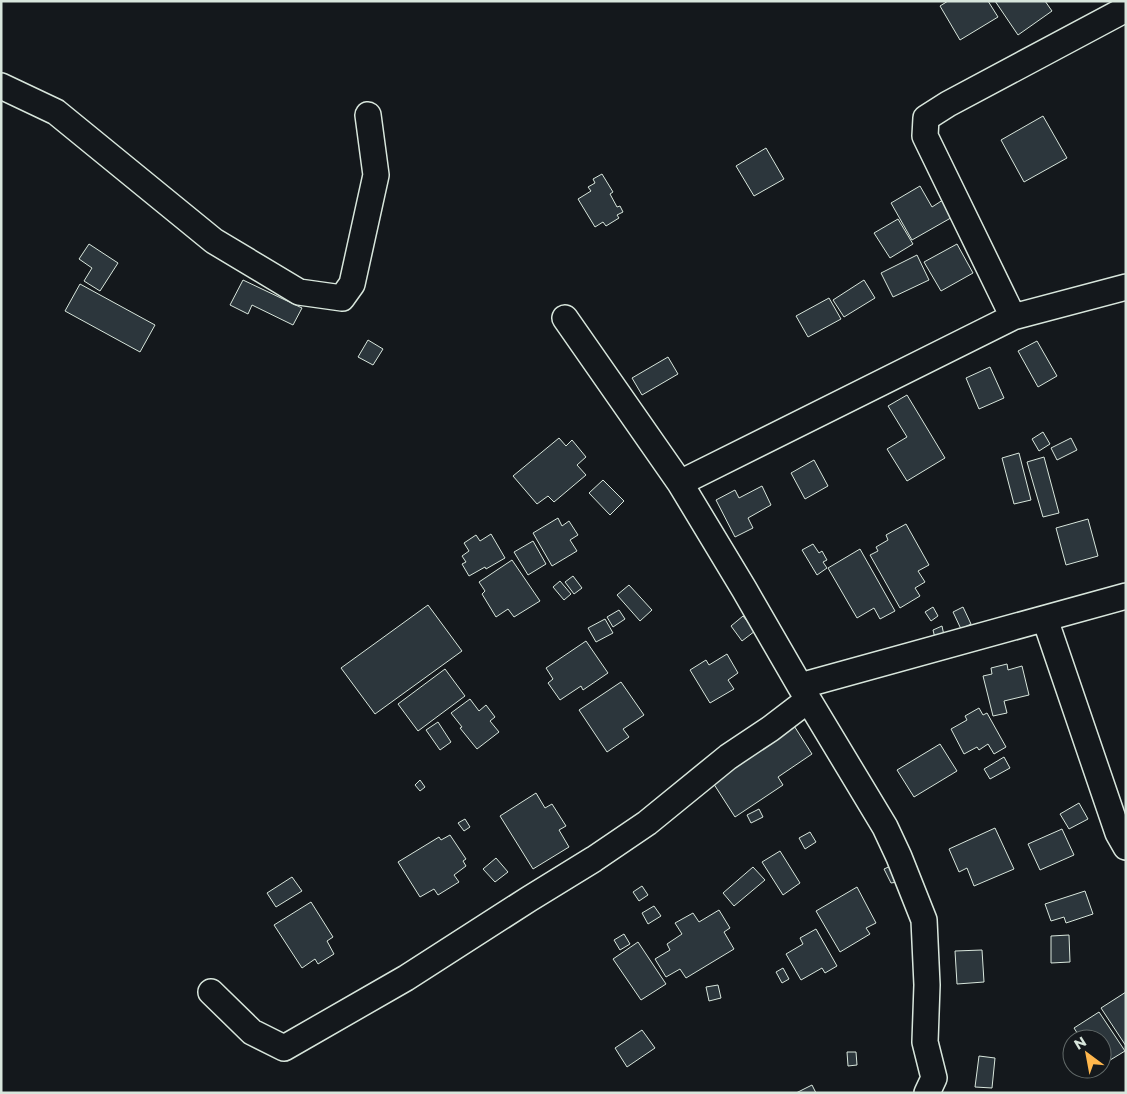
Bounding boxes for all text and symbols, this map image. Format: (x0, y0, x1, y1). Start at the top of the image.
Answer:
north arrow (1062, 1029, 1112, 1079)
text: N (1071, 1032, 1090, 1054)

